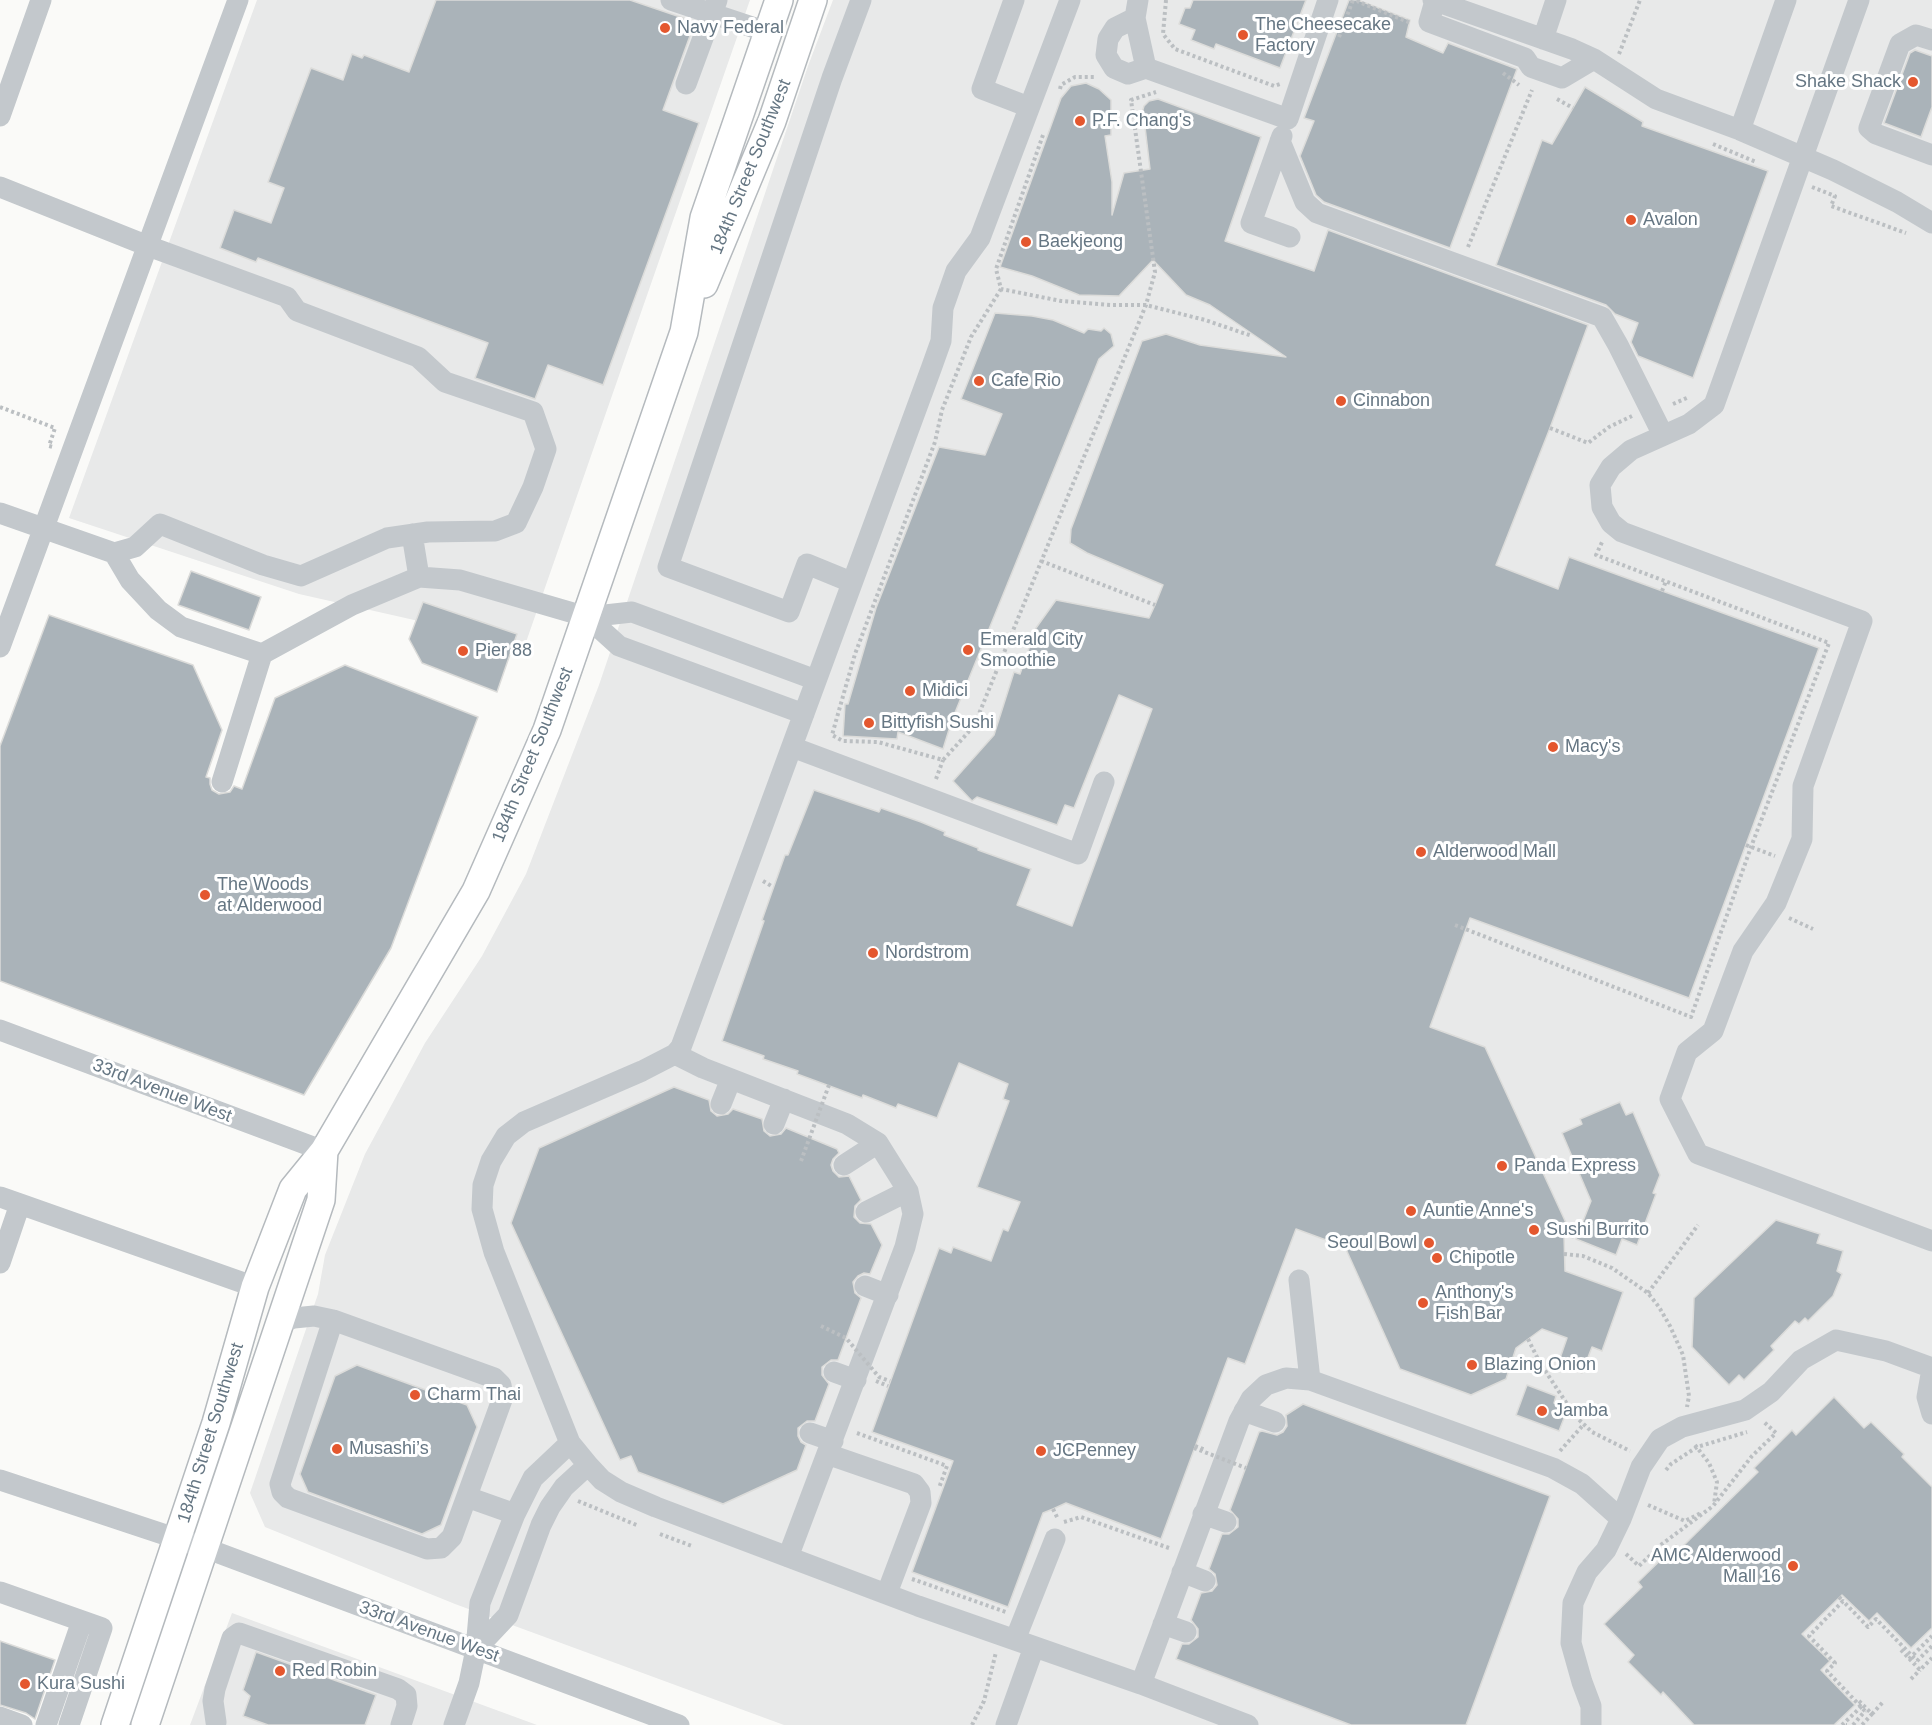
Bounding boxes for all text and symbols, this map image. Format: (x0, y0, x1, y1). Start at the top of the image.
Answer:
place label: The Cheesecake Factory (1255, 14, 1391, 57)
place label: Navy Federal (677, 17, 784, 39)
marker: Navy Federal (658, 21, 672, 35)
marker: The Cheesecake Factory (1236, 28, 1250, 42)
place label: Shake Shack (1795, 71, 1901, 93)
marker: Shake Shack (1906, 75, 1920, 89)
street label: 184th Street Southwest (706, 76, 796, 258)
place label: P.F. Chang's (1092, 110, 1191, 132)
marker: P.F. Chang's (1073, 114, 1087, 128)
place label: Avalon (1643, 209, 1698, 231)
marker: Avalon (1624, 213, 1638, 227)
place label: Baekjeong (1038, 231, 1123, 253)
marker: Baekjeong (1019, 235, 1033, 249)
place label: Cafe Rio (991, 370, 1061, 392)
marker: Cafe Rio (972, 374, 986, 388)
place label: Cinnabon (1353, 390, 1430, 412)
marker: Cinnabon (1334, 394, 1348, 408)
place label: Emerald City Smoothie (980, 629, 1083, 672)
place label: Pier 88 (475, 640, 532, 662)
marker: Emerald City Smoothie (961, 643, 975, 657)
marker: Pier 88 (456, 644, 470, 658)
street label: 184th Street Southwest (488, 664, 578, 846)
place label: Midici (922, 680, 968, 702)
marker: Midici (903, 684, 917, 698)
place label: Bittyfish Sushi (881, 712, 994, 734)
marker: Bittyfish Sushi (862, 716, 876, 730)
place label: Macy's (1565, 736, 1620, 758)
marker: Macy's (1546, 740, 1560, 754)
place label: Alderwood Mall (1433, 841, 1556, 863)
marker: Alderwood Mall (1414, 845, 1428, 859)
place label: The Woods at Alderwood (217, 874, 322, 916)
marker: The Woods at Alderwood (198, 888, 212, 902)
place label: Nordstrom (885, 942, 969, 964)
marker: Nordstrom (866, 946, 880, 960)
street label: 33rd Avenue West (89, 1055, 235, 1127)
place label: Panda Express (1514, 1155, 1636, 1177)
marker: Panda Express (1495, 1159, 1509, 1173)
place label: Auntie Anne's (1423, 1200, 1534, 1222)
marker: Auntie Anne's (1404, 1204, 1418, 1218)
place label: Sushi Burrito (1546, 1219, 1649, 1241)
marker: Sushi Burrito (1527, 1223, 1541, 1237)
place label: Seoul Bowl (1327, 1232, 1417, 1254)
marker: Seoul Bowl (1422, 1236, 1436, 1250)
place label: Chipotle (1449, 1247, 1515, 1269)
marker: Chipotle (1430, 1251, 1444, 1265)
place label: Anthony's Fish Bar (1435, 1282, 1513, 1324)
marker: Anthony's Fish Bar (1416, 1296, 1430, 1310)
street label: 184th Street Southwest (173, 1340, 249, 1526)
place label: Blazing Onion (1484, 1354, 1596, 1376)
marker: Blazing Onion (1465, 1358, 1479, 1372)
place label: Charm Thai (427, 1384, 521, 1406)
marker: Charm Thai (408, 1388, 422, 1402)
place label: Jamba (1554, 1400, 1608, 1422)
marker: Jamba (1535, 1404, 1549, 1418)
place label: Musashi’s (349, 1438, 429, 1460)
place label: JCPenney (1053, 1440, 1136, 1462)
marker: Musashi’s (330, 1442, 344, 1456)
marker: JCPenney (1034, 1444, 1048, 1458)
place label: AMC Alderwood Mall 16 (1651, 1545, 1781, 1588)
marker: AMC Alderwood Mall 16 (1786, 1559, 1800, 1573)
street label: 33rd Avenue West (356, 1597, 502, 1667)
place label: Red Robin (292, 1660, 377, 1682)
marker: Red Robin (273, 1664, 287, 1678)
place label: Kura Sushi (37, 1673, 125, 1695)
marker: Kura Sushi (18, 1677, 32, 1691)

